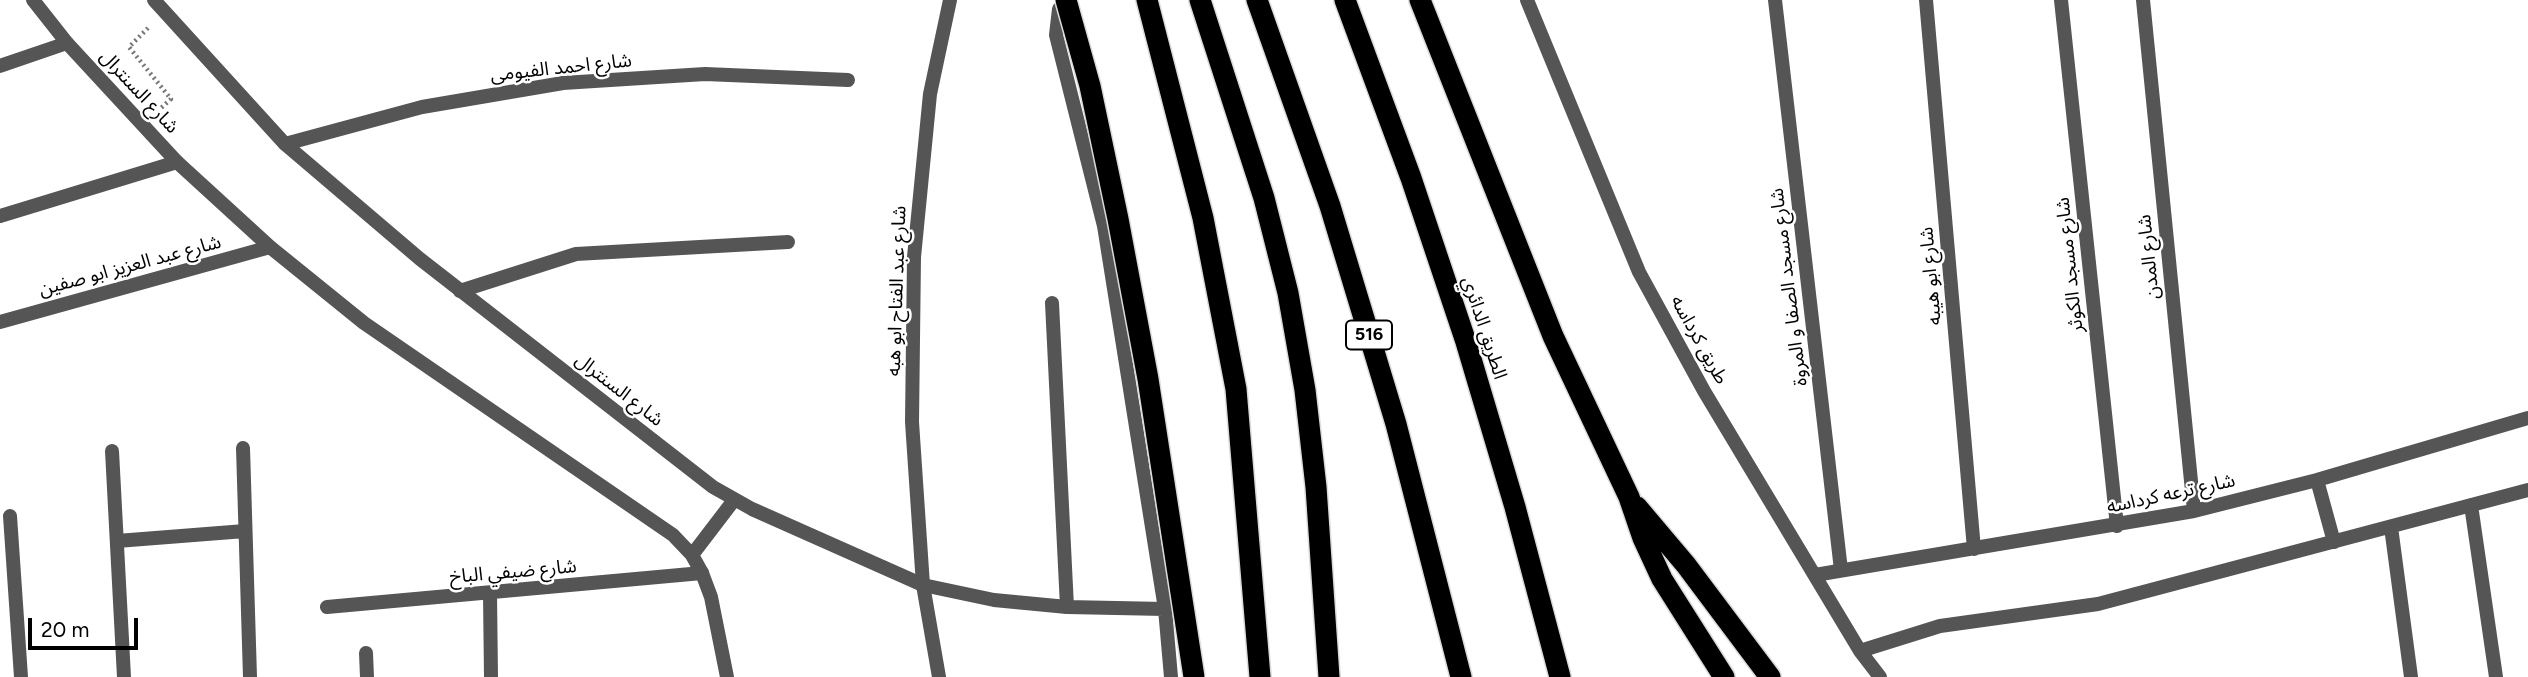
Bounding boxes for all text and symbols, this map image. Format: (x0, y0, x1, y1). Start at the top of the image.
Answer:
street label: شارع السنترال (95, 46, 183, 138)
street label: شارع احمد الفيومى (489, 49, 633, 87)
street label: شارع مسجد الصفا و المروة (1766, 187, 1812, 387)
street label: شارع مسجد الكوثر (2052, 196, 2088, 334)
street label: شارع عبد الفتاح ابو هبه (883, 205, 911, 377)
street label: شارع المدن (2133, 213, 2165, 301)
street label: شارع ابو هيبه (1915, 226, 1947, 326)
street label: شارع عبد العزيز ابو صفين (36, 231, 224, 301)
street label: الطريق الدائري (1457, 274, 1511, 382)
street label: طريق كرداسه (1665, 292, 1733, 388)
road number: 516 (1346, 320, 1392, 349)
street label: شارع السنترال (570, 348, 668, 432)
street label: شارع ترعه كرداسه (2105, 469, 2237, 519)
street label: شارع ضيفي الباخ (448, 555, 578, 589)
scale bar (32, 604, 142, 648)
text: 20 m (41, 617, 89, 642)

